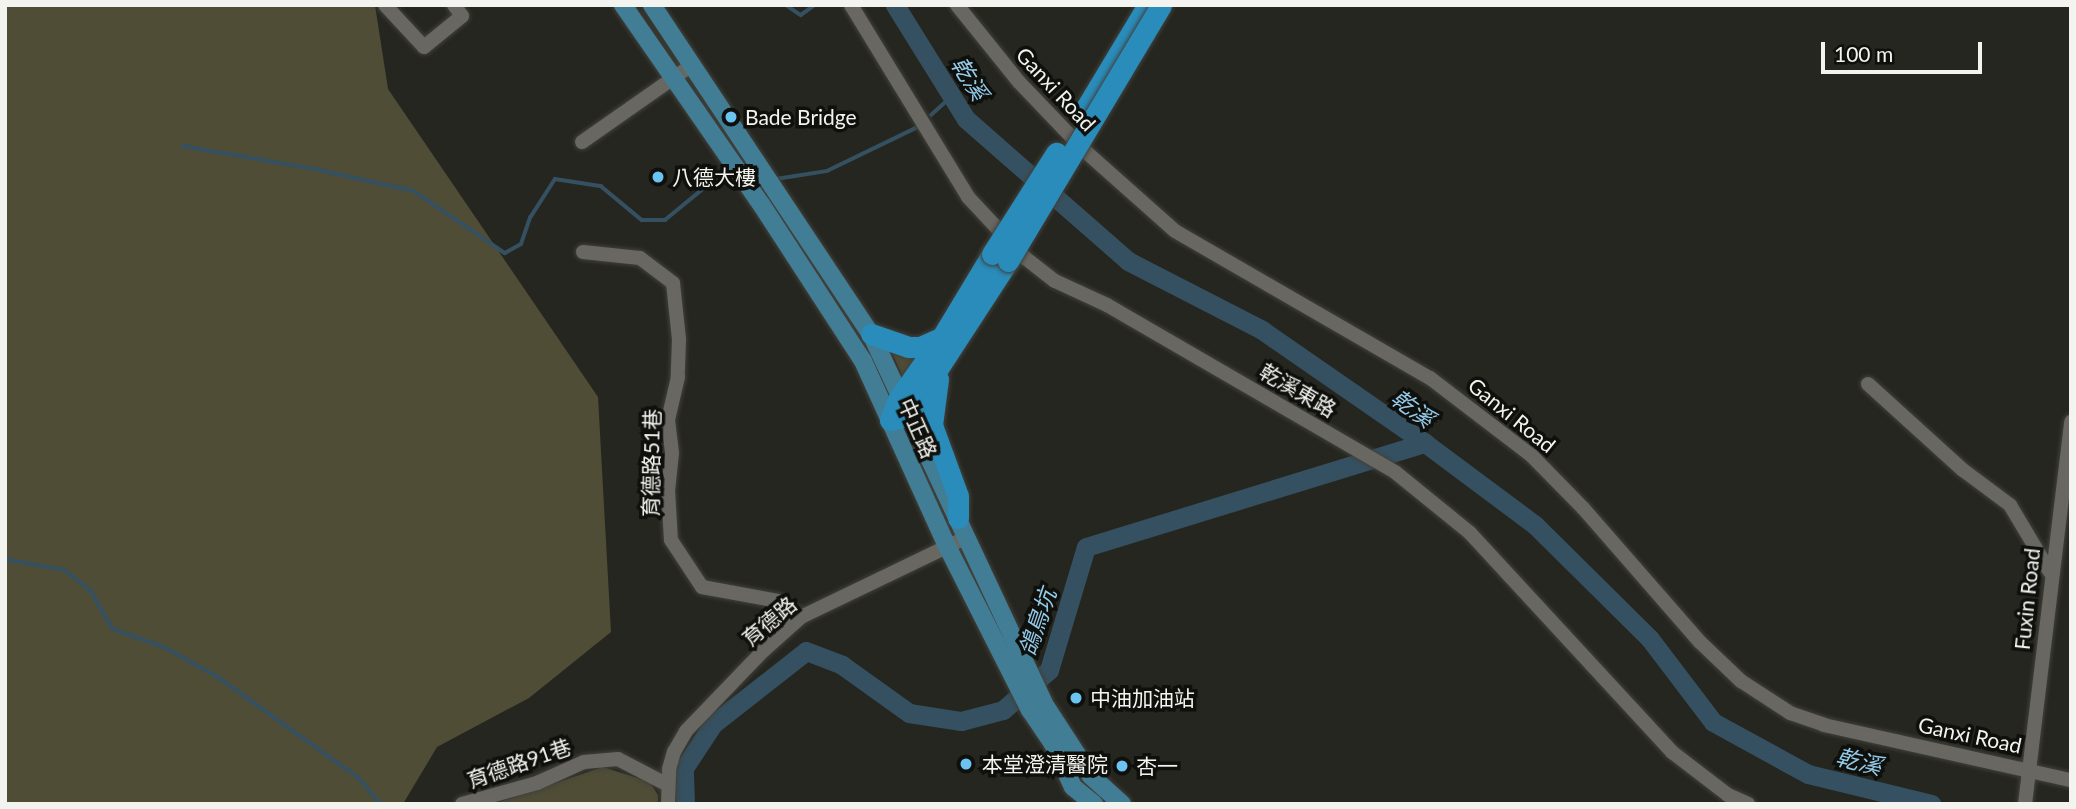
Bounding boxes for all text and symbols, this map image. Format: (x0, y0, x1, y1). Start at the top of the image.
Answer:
scale bar (1824, 28, 1985, 72)
text: 100 m (1834, 41, 1893, 66)
street label: Ganxi Road (1011, 42, 1101, 136)
water label: 乾溪 (946, 51, 994, 105)
place label: Bade Bridge (745, 104, 857, 130)
marker: Bade Bridge (723, 109, 739, 125)
place label: 八德大樓 (672, 164, 756, 190)
marker: 八德大樓 (650, 169, 666, 185)
street label: 乾溪東路 (1255, 358, 1341, 422)
street label: Ganxi Road (1463, 372, 1561, 458)
water label: 乾溪 (1386, 383, 1440, 433)
street label: 中正路 (894, 394, 942, 462)
street label: 育德路51巷 (637, 409, 665, 517)
street label: Fuxin Road (2009, 547, 2045, 651)
water label: 鴿鳥坑 (1013, 585, 1061, 659)
street label: 育德路 (737, 591, 801, 651)
place label: 中油加油站 (1090, 685, 1195, 711)
marker: 中油加油站 (1068, 690, 1084, 706)
street label: Ganxi Road (1916, 712, 2024, 758)
street label: 育德路91巷 (464, 733, 574, 793)
water label: 乾溪 (1833, 742, 1885, 780)
place label: 本堂澄清醫院 (982, 751, 1108, 777)
place label: 杏一 (1136, 753, 1178, 779)
marker: 本堂澄清醫院 (956, 754, 976, 774)
marker: 杏一 (1114, 758, 1130, 774)

